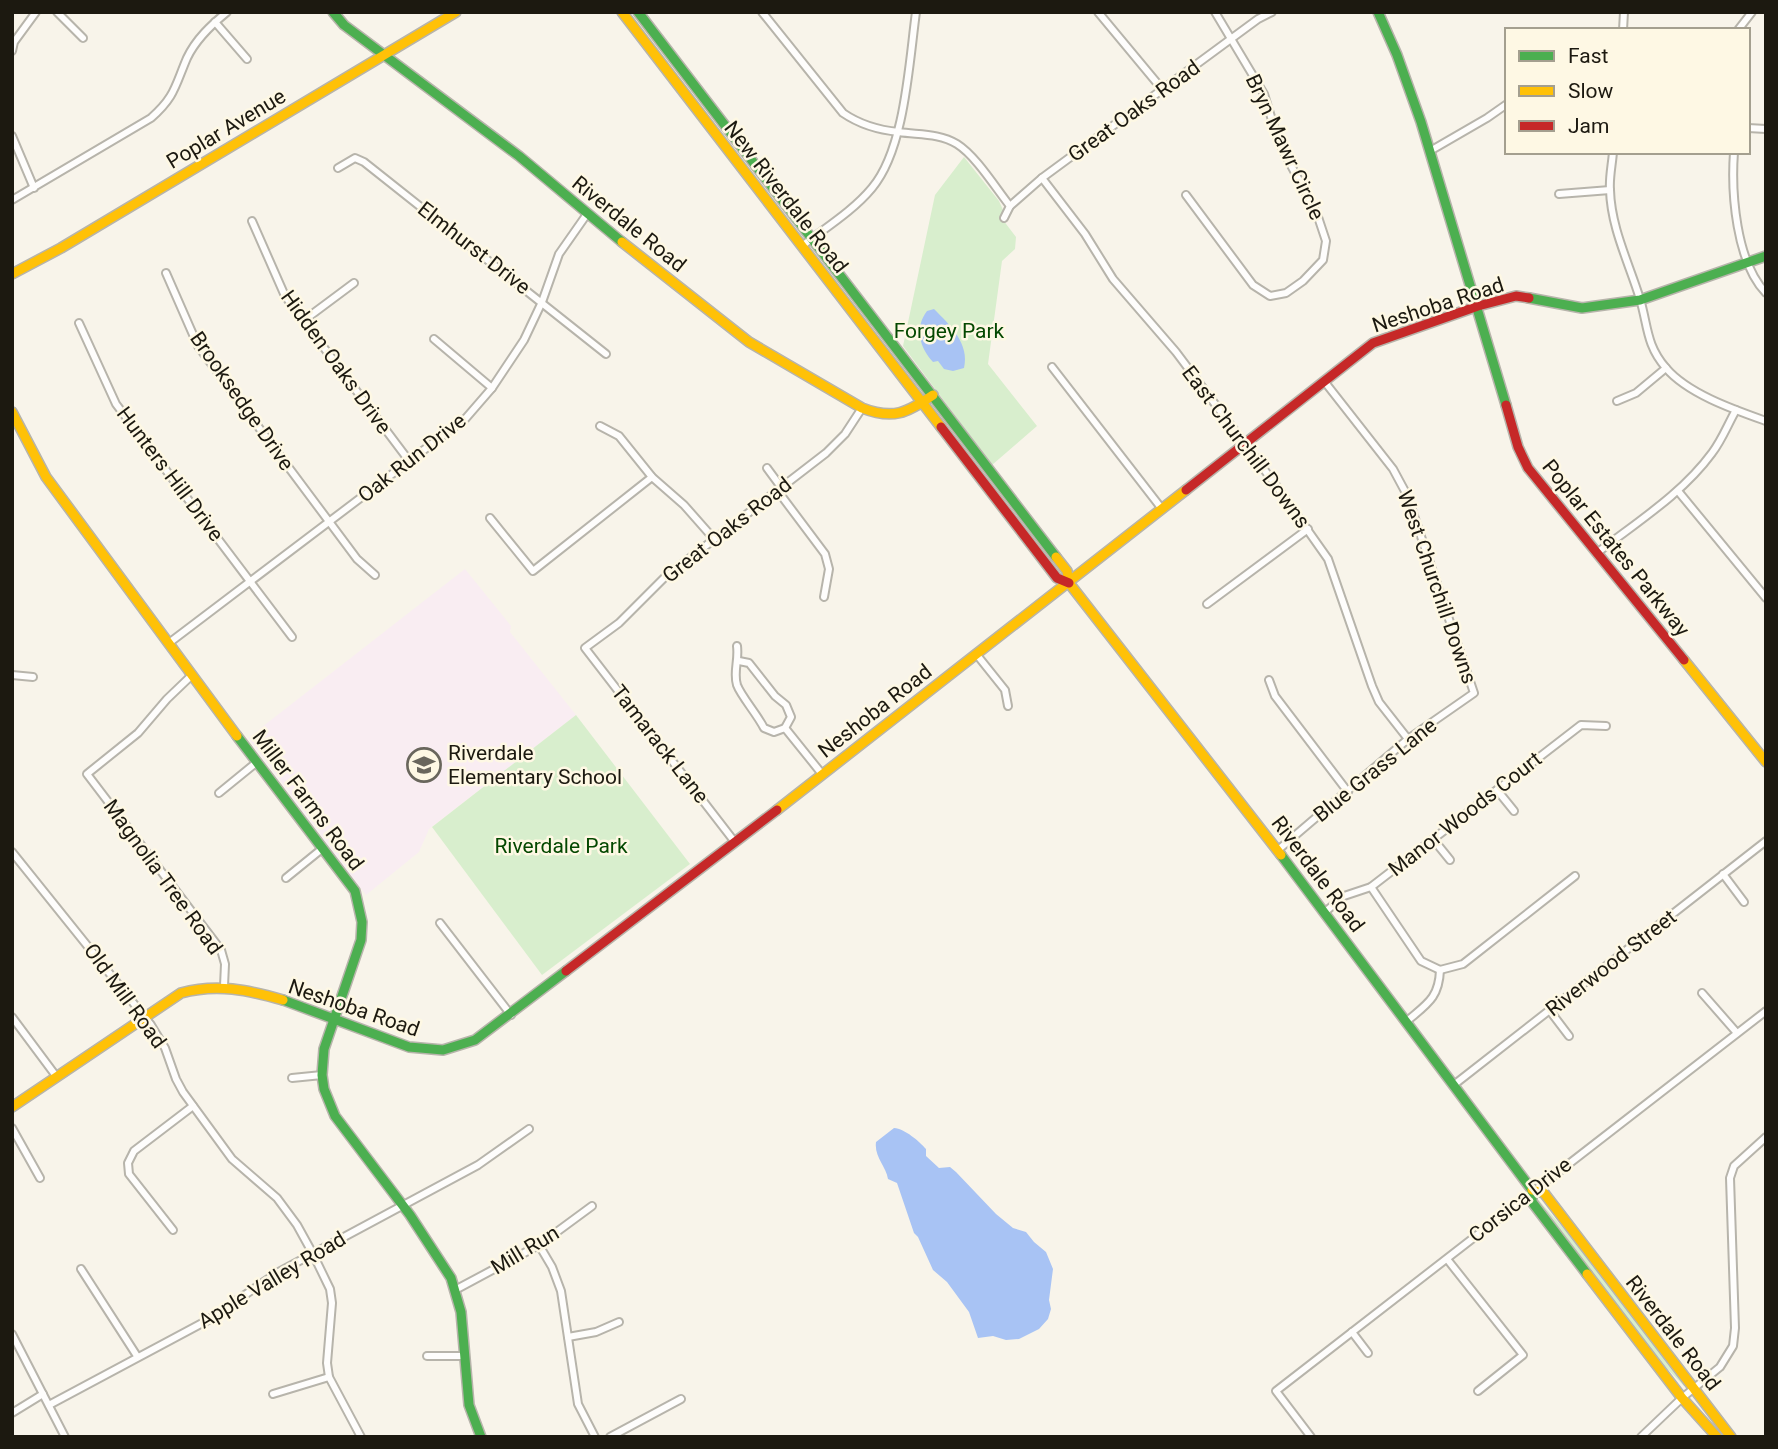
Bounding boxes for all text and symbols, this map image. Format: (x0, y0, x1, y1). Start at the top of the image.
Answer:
legend (1505, 28, 1750, 154)
text: Fast (1568, 44, 1609, 68)
street label: Great Oaks Road (1064, 55, 1204, 167)
street label: Bryn Mawr Circle (1241, 70, 1329, 224)
text: Slow (1568, 79, 1614, 103)
street label: Poplar Avenue (162, 84, 290, 174)
text: Jam (1568, 114, 1609, 138)
street label: New Riverdale Road (719, 116, 853, 278)
street label: Riverdale Road (567, 171, 691, 277)
street label: Elmhurst Drive (413, 197, 535, 299)
street label: Neshoba Road (1369, 272, 1507, 338)
street label: Hidden Oaks Drive (276, 286, 396, 438)
park label: Forgey Park (894, 319, 1005, 343)
street label: Brooksedge Drive (185, 327, 299, 475)
street label: East Churchill Downs (1177, 361, 1315, 533)
street label: Hunters Hill Drive (112, 402, 228, 546)
street label: Oak Run Drive (353, 408, 471, 508)
street label: Poplar Estates Parkway (1537, 455, 1695, 641)
street label: Great Oaks Road (658, 472, 796, 588)
street label: West Churchill Downs (1393, 487, 1481, 687)
street label: Neshoba Road (814, 659, 936, 763)
street label: Tamarack Lane (607, 680, 713, 808)
street label: Blue Grass Lane (1309, 713, 1441, 827)
street label: Miller Farms Road (247, 725, 369, 875)
place label: Riverdale Elementary School (448, 741, 622, 789)
school or university icon: Riverdale Elementary School (405, 746, 443, 784)
street label: Manor Woods Court (1384, 747, 1546, 881)
street label: Magnolia Tree Road (99, 795, 227, 959)
street label: Riverdale Road (1267, 811, 1369, 937)
park label: Riverdale Park (494, 834, 628, 858)
street label: Riverwood Street (1541, 905, 1681, 1021)
street label: Old Mill Road (79, 939, 171, 1053)
street label: Neshoba Road (285, 974, 423, 1042)
street label: Corsica Drive (1464, 1153, 1576, 1247)
street label: Mill Run (487, 1220, 563, 1280)
street label: Apple Valley Road (194, 1227, 350, 1333)
street label: Riverdale Road (1621, 1271, 1725, 1395)

